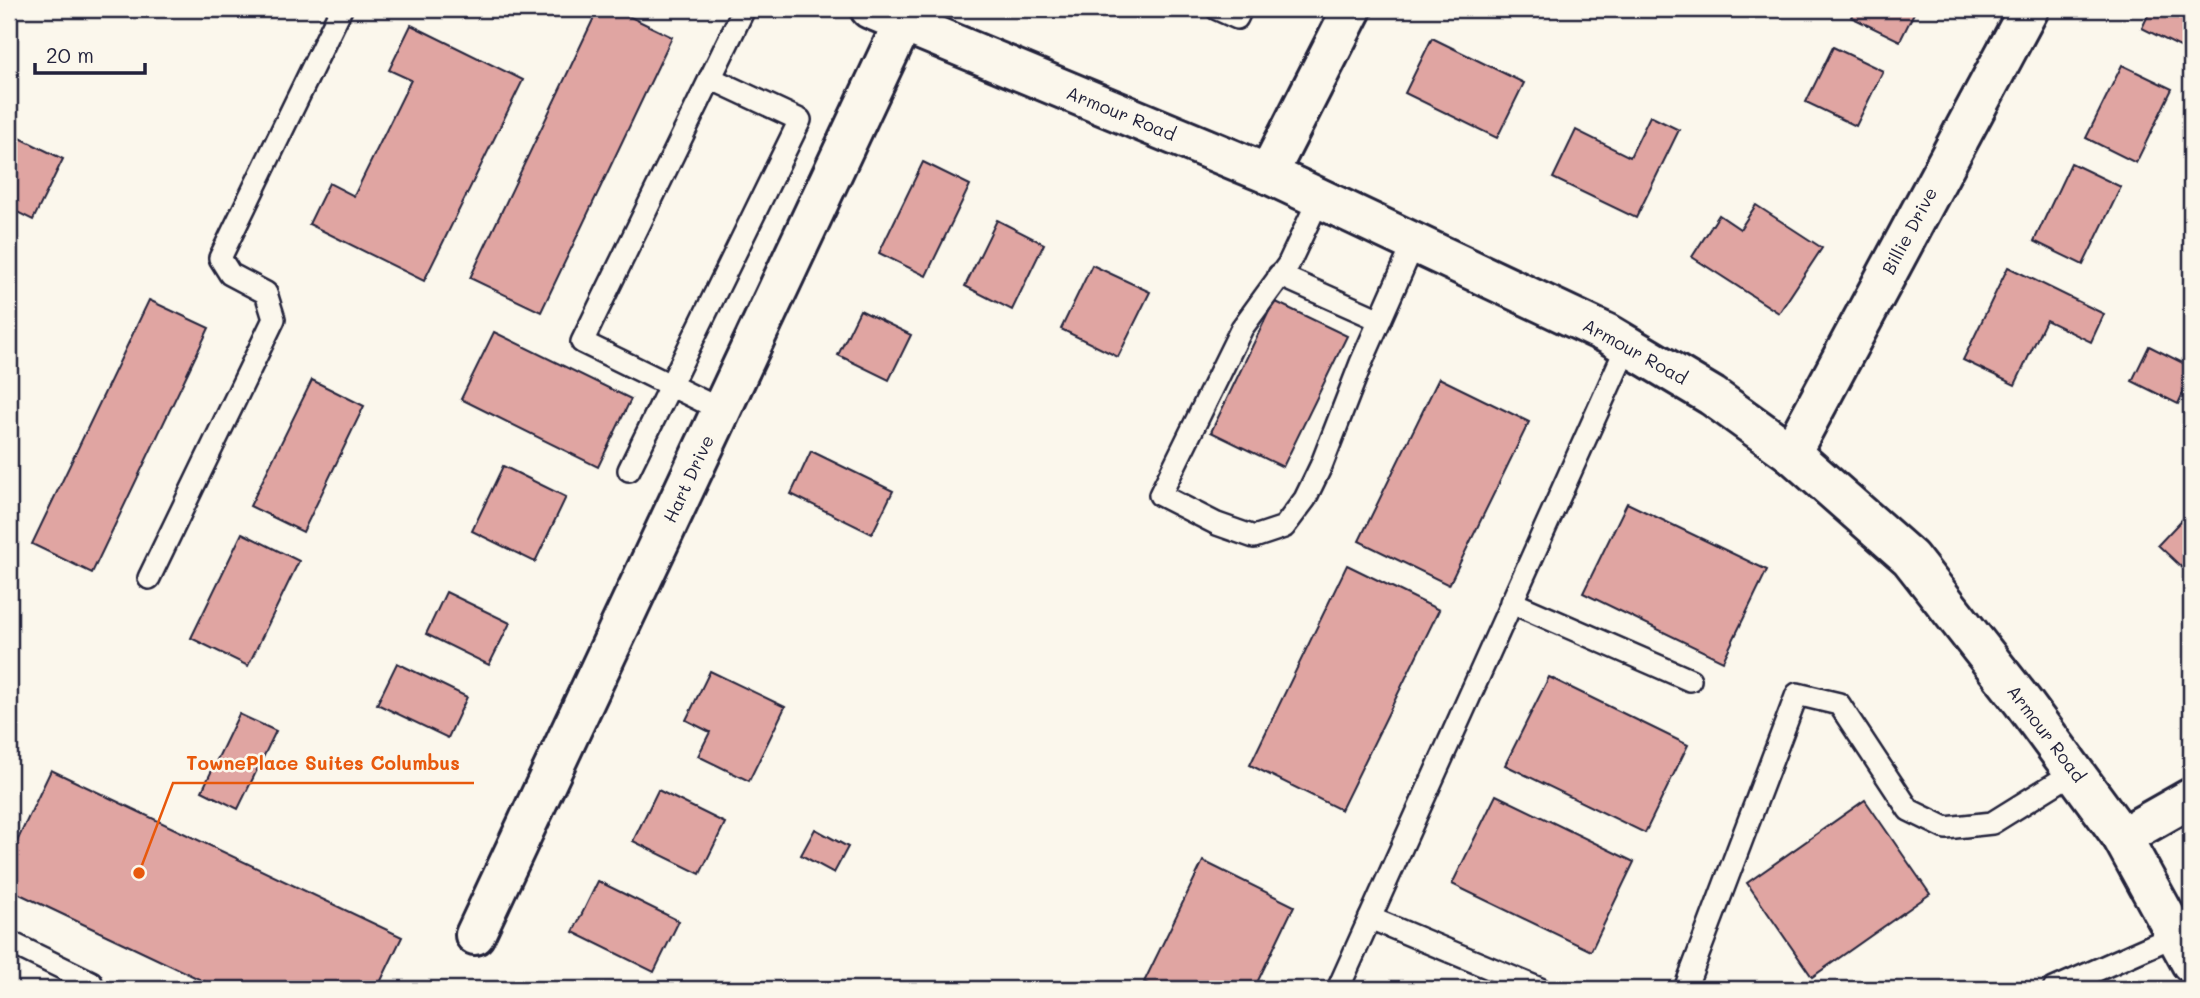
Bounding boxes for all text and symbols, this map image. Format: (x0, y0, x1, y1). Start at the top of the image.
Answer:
scale bar (35, 32, 145, 76)
text: 20 m (46, 41, 94, 68)
street label: Armour Road (1063, 80, 1180, 146)
street label: Billie Drive (1876, 183, 1942, 278)
street label: Armour Road (1579, 313, 1692, 390)
street label: Hart Drive (657, 431, 719, 526)
street label: Armour Road (2002, 680, 2091, 787)
callout: TownePlace Suites Columbus (173, 743, 474, 783)
text: TownePlace Suites Columbus (186, 750, 460, 775)

